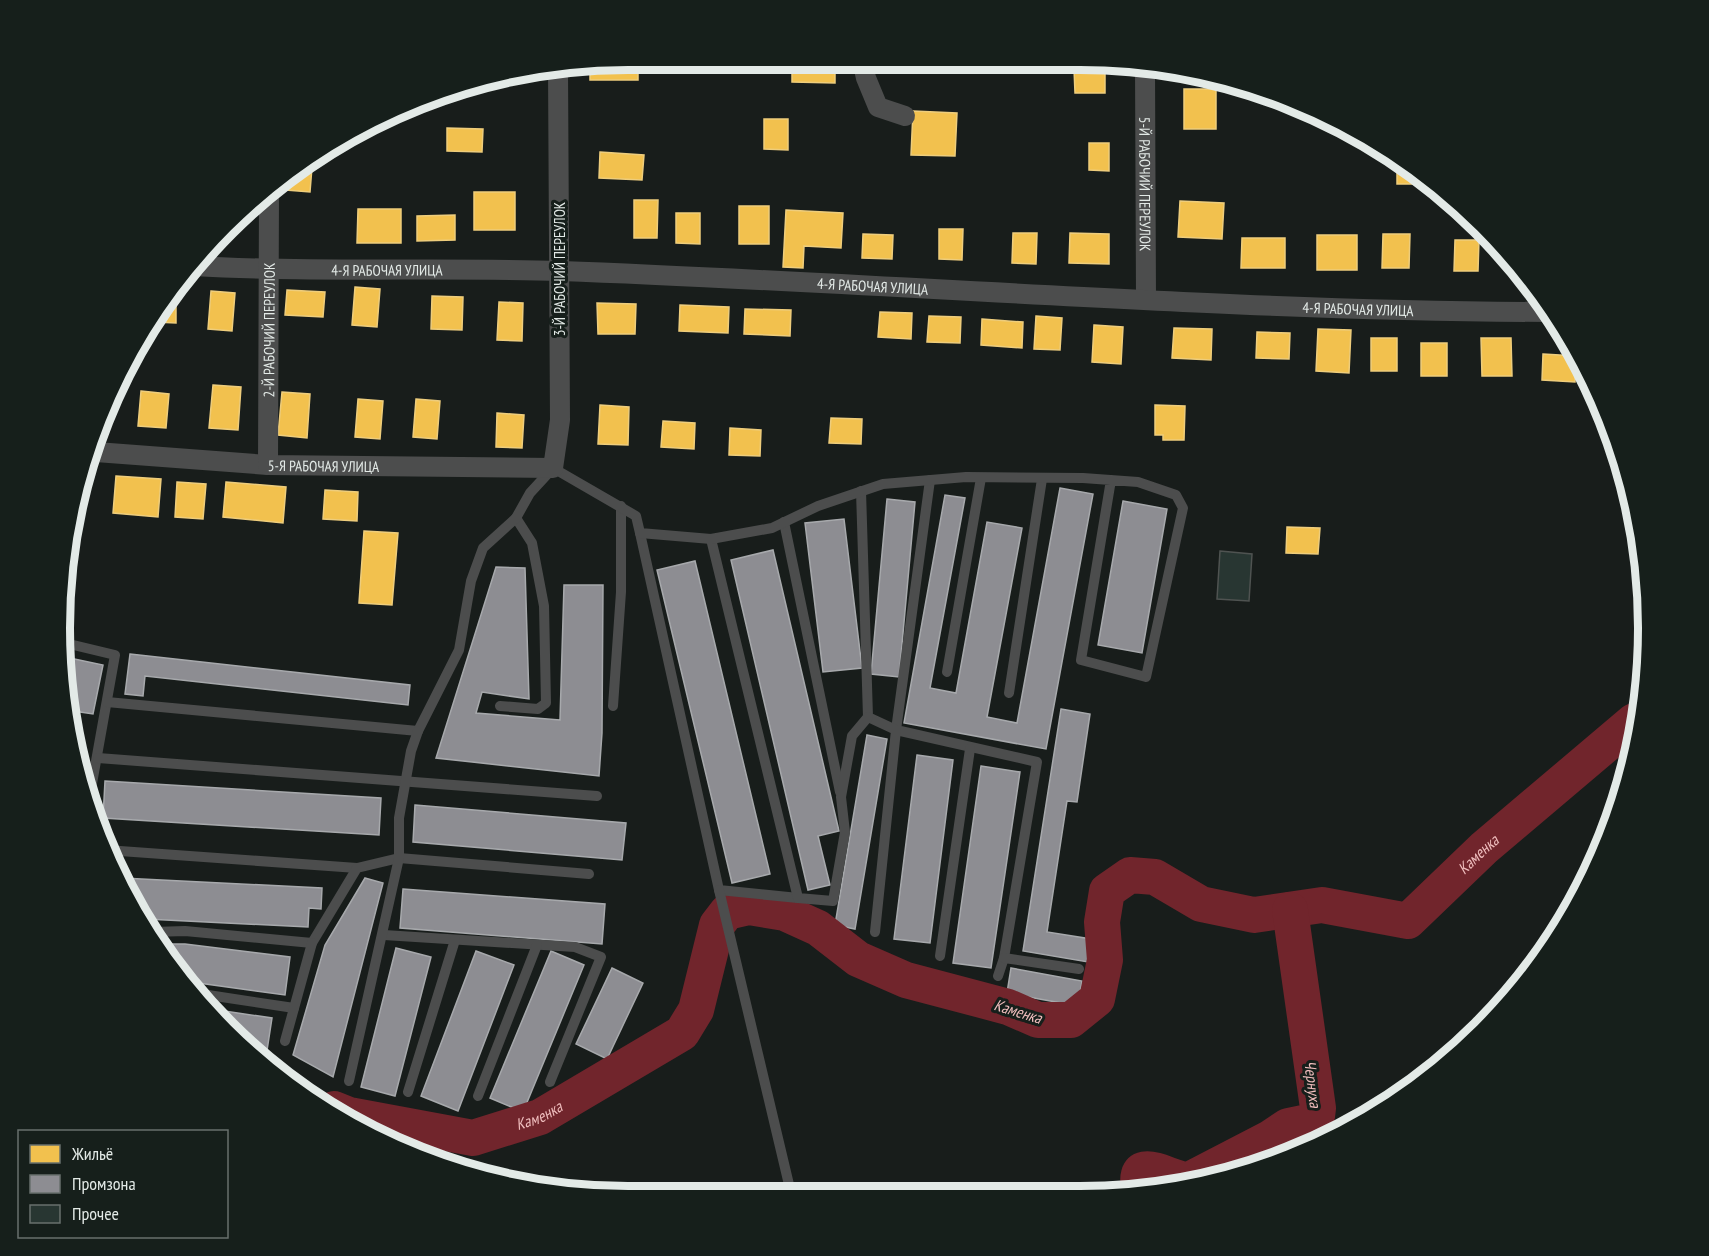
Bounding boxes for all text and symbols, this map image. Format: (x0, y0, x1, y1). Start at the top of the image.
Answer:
street label: 5-Й РАБОЧИЙ ПЕРЕУЛОК (1136, 117, 1155, 252)
street label: 3-Й РАБОЧИЙ ПЕРЕУЛОК (550, 201, 569, 336)
street label: 4-Я РАБОЧАЯ УЛИЦА (331, 260, 443, 279)
street label: 2-Й РАБОЧИЙ ПЕРЕУЛОК (259, 262, 278, 397)
street label: 4-Я РАБОЧАЯ УЛИЦА (817, 273, 929, 298)
street label: 4-Я РАБОЧАЯ УЛИЦА (1302, 297, 1415, 320)
street label: 5-Я РАБОЧАЯ УЛИЦА (268, 455, 380, 476)
water label: Каменка (1453, 829, 1504, 878)
water label: Каменка (992, 994, 1046, 1028)
water label: Чернуха (1300, 1059, 1326, 1110)
water label: Каменка (513, 1095, 567, 1134)
legend (18, 1130, 228, 1238)
text: Жильё (71, 1142, 113, 1165)
text: Промзона (72, 1172, 136, 1195)
text: Прочее (72, 1202, 119, 1225)

